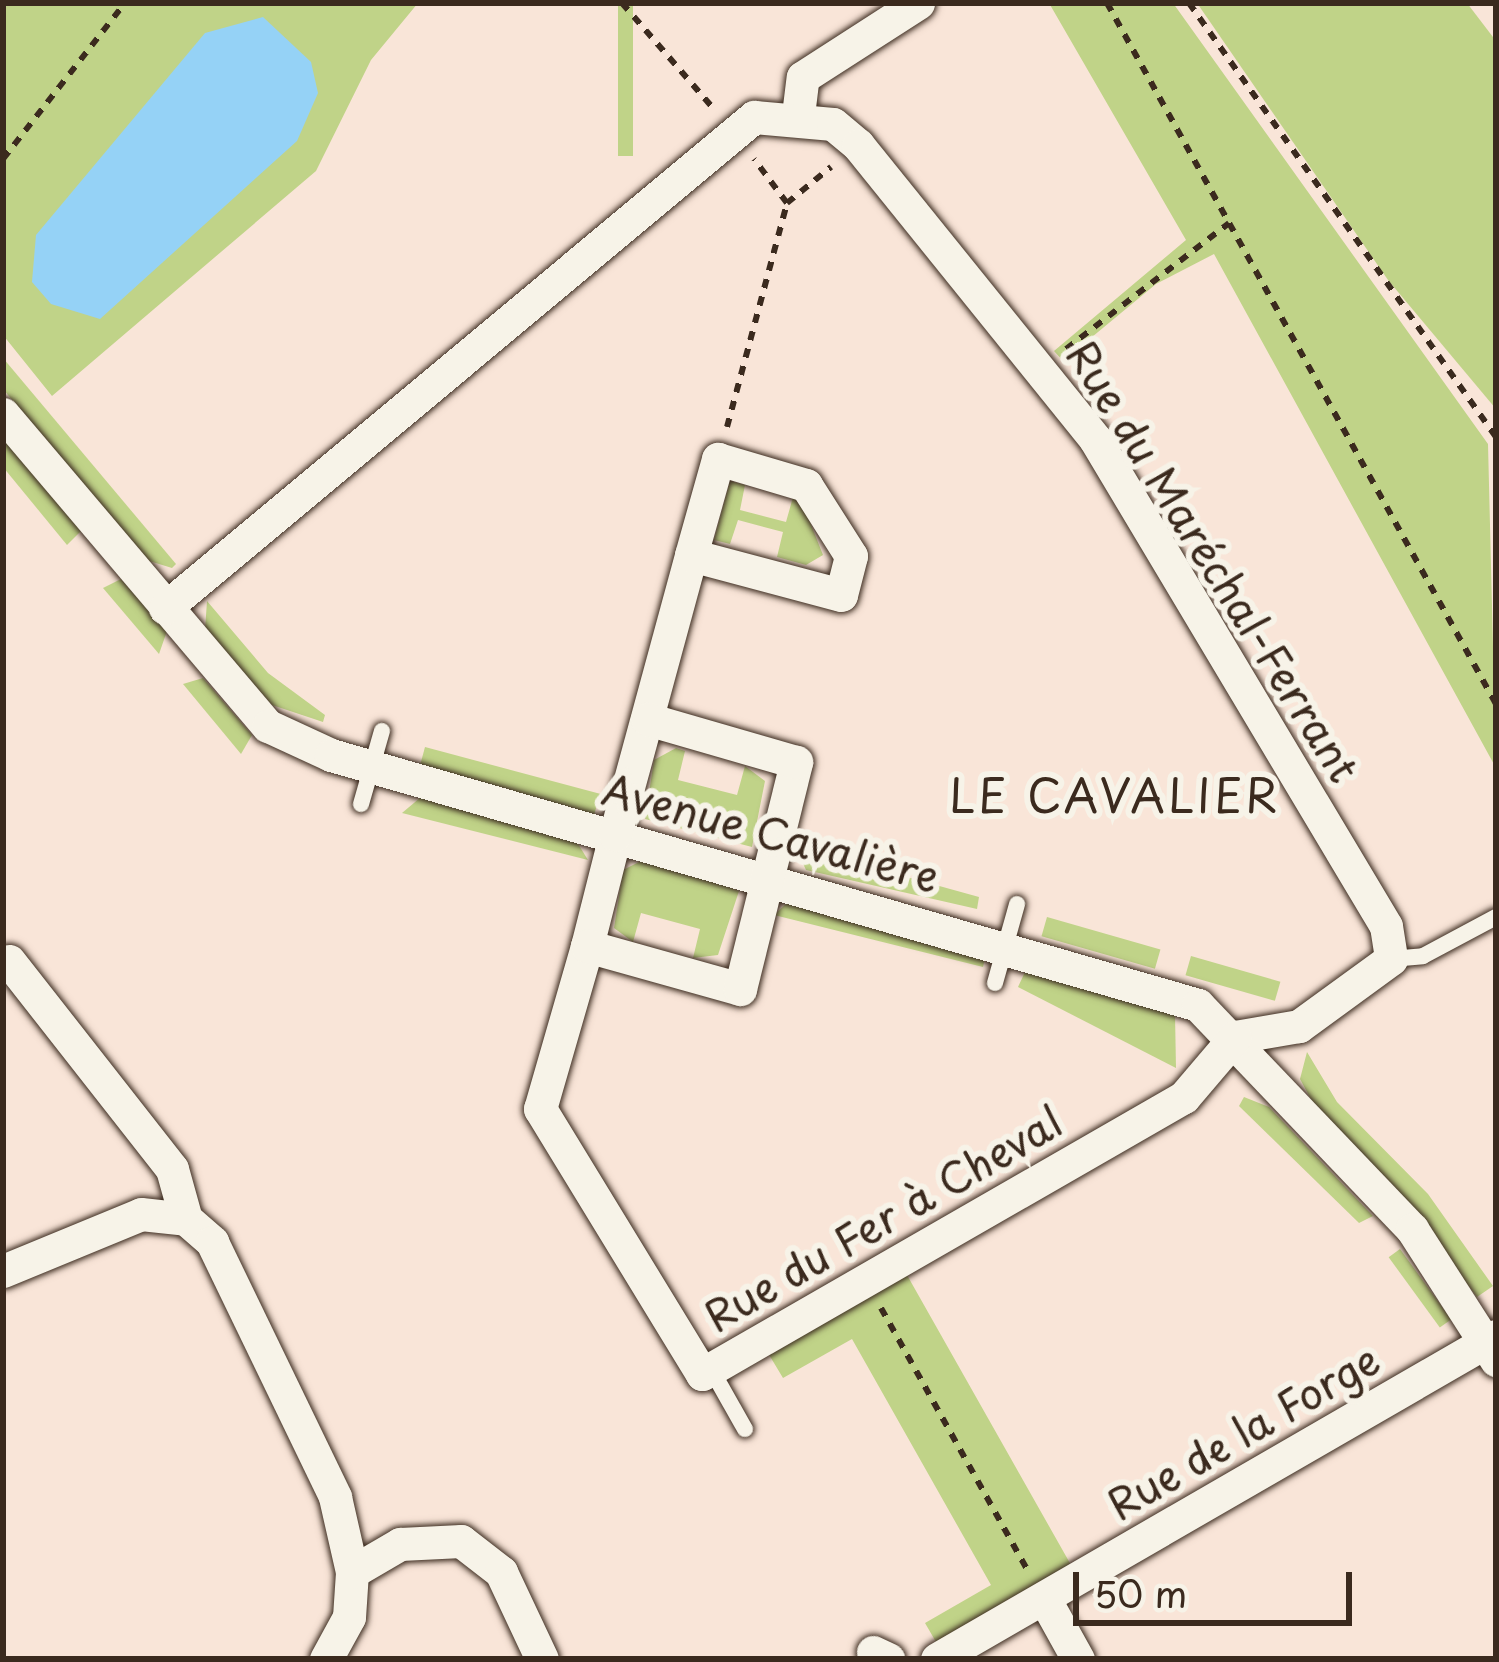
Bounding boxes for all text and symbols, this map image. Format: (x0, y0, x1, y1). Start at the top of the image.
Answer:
street label: Rue du Maréchal-Ferrant (1056, 329, 1372, 793)
street label: Avenue Cavalière (597, 763, 945, 901)
district label: LE CAVALIER (953, 768, 1277, 822)
street label: Rue du Fer à Cheval (694, 1095, 1072, 1341)
street label: Rue de la Forge (1095, 1331, 1391, 1531)
scale bar (1079, 1548, 1358, 1622)
text: 50 m (1094, 1566, 1187, 1620)

